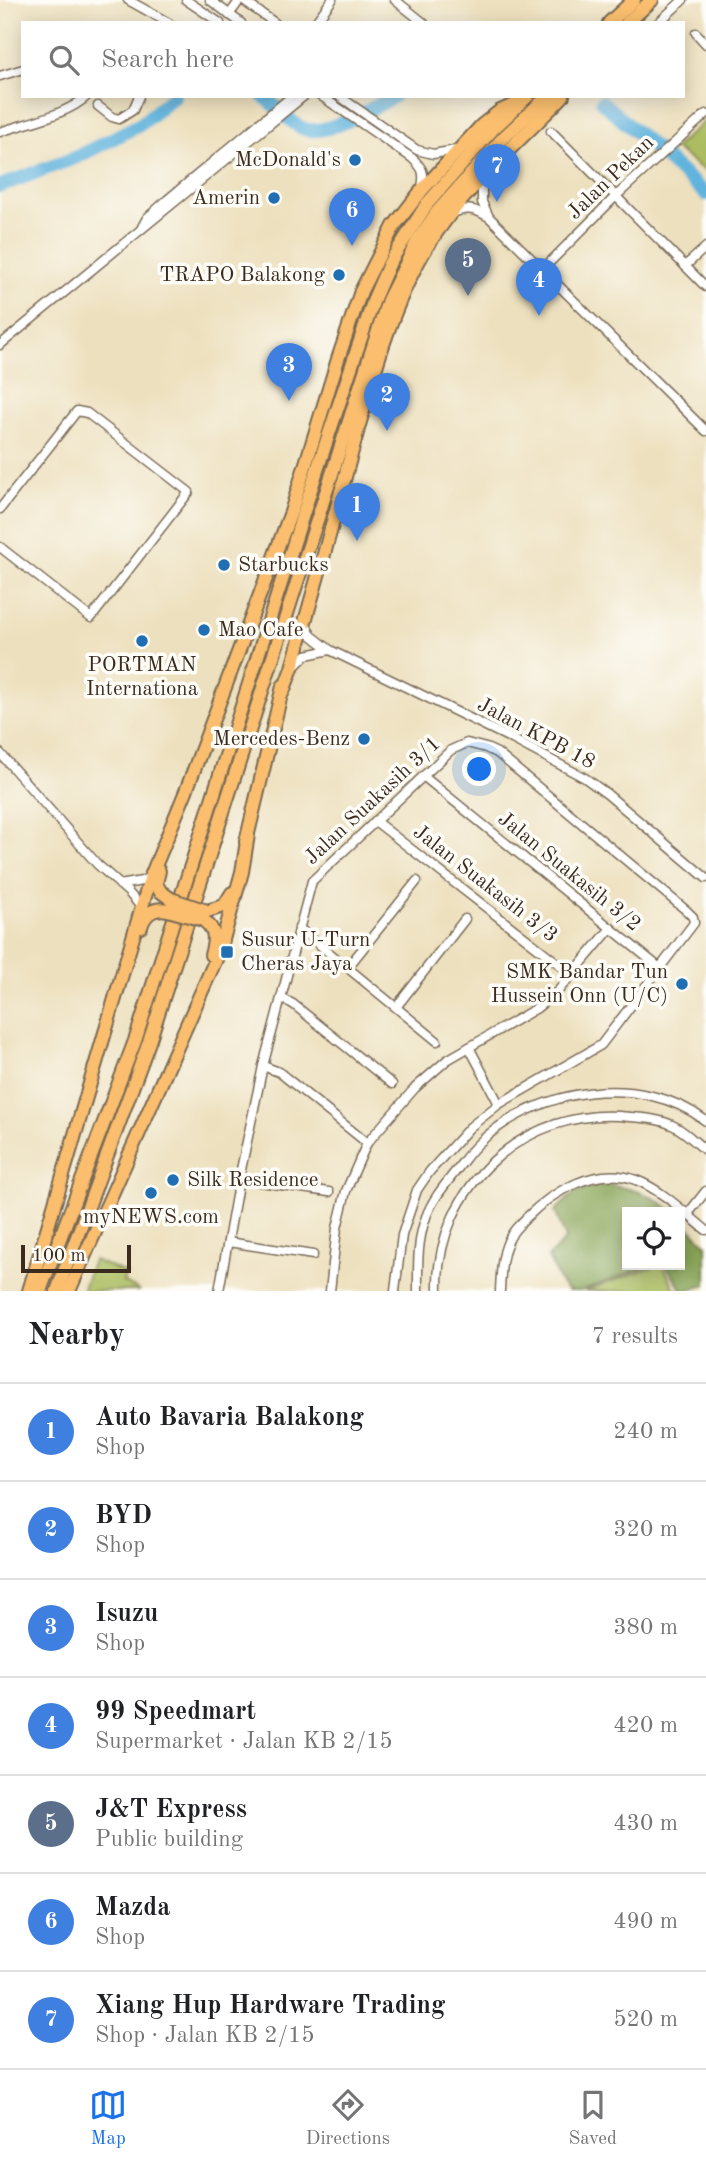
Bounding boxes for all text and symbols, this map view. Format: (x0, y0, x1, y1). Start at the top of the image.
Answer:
search box (21, 21, 685, 98)
icon: search (45, 41, 83, 79)
text: Search here (101, 47, 234, 73)
street label: Jalan Pekan (564, 132, 658, 224)
pin: 7 (474, 144, 520, 202)
place label: McDonald's (235, 150, 341, 171)
marker: McDonald's (347, 152, 363, 168)
place label: Amerin (192, 188, 260, 209)
pin: 6 (329, 188, 375, 246)
marker: Amerin (266, 190, 282, 206)
pin: 5 (445, 238, 491, 296)
pin: 4 (516, 258, 562, 316)
place label: TRAPO Balakong (159, 265, 326, 286)
marker: TRAPO Balakong (331, 267, 347, 283)
pin: 3 (266, 343, 312, 401)
pin: 2 (364, 373, 410, 431)
pin: 1 (334, 483, 380, 541)
place label: Starbucks (238, 555, 329, 576)
marker: Starbucks (216, 557, 232, 573)
place label: Mao Cafe (218, 620, 303, 641)
marker: Mao Cafe (196, 622, 212, 638)
marker: PORTMAN Internationa (134, 633, 150, 649)
place label: PORTMAN Internationa (86, 655, 198, 700)
street label: Jalan KPB 18 (474, 694, 598, 774)
place label: Mercedes-Benz (213, 729, 350, 750)
marker: Mercedes-Benz (356, 731, 372, 747)
street label: Jalan Suakasih 3/1 (301, 733, 445, 869)
your location (462, 752, 496, 786)
street label: Jalan Suakasih 3/2 (494, 808, 644, 936)
street label: Jalan Suakasih 3/3 (409, 821, 561, 947)
place label: Susur U-Turn Cheras Jaya (241, 930, 370, 975)
marker: Susur U-Turn Cheras Jaya (219, 944, 235, 960)
place label: SMK Bandar Tun Hussein Onn (U/C) (491, 962, 668, 1007)
marker: SMK Bandar Tun Hussein Onn (U/C) (674, 976, 690, 992)
place label: Silk Residence (187, 1170, 318, 1191)
marker: Silk Residence (165, 1172, 181, 1188)
marker: myNEWS.com (143, 1185, 159, 1201)
place label: myNEWS.com (83, 1207, 219, 1228)
map controls (622, 1207, 685, 1270)
button: locate (622, 1207, 685, 1270)
scale bar (21, 1242, 131, 1274)
text: 100 m (32, 1247, 85, 1266)
text: Nearby (28, 1321, 125, 1351)
text: 7 results (592, 1325, 678, 1348)
text: Auto Bavaria Balakong (95, 1405, 364, 1431)
text: 1 (44, 1420, 58, 1443)
text: 240 m (613, 1420, 678, 1443)
text: Shop (95, 1436, 145, 1459)
text: BYD (95, 1503, 152, 1529)
text: 2 (44, 1518, 58, 1541)
text: 320 m (613, 1518, 678, 1541)
text: Shop (95, 1534, 145, 1557)
text: Isuzu (95, 1601, 158, 1627)
text: 3 (44, 1616, 58, 1639)
text: 380 m (613, 1616, 678, 1639)
text: Shop (95, 1632, 145, 1655)
text: 99 Speedmart (95, 1699, 256, 1725)
text: 4 (44, 1714, 58, 1737)
text: 420 m (613, 1714, 678, 1737)
text: Supermarket · Jalan KB 2/15 (95, 1730, 393, 1753)
text: J&T Express (95, 1797, 247, 1823)
text: 5 (44, 1812, 58, 1835)
text: 430 m (613, 1812, 678, 1835)
text: Public building (95, 1828, 243, 1851)
text: Mazda (95, 1895, 171, 1921)
text: 6 (44, 1910, 58, 1933)
text: 490 m (613, 1910, 678, 1933)
text: Shop (95, 1926, 145, 1949)
text: Xiang Hup Hardware Trading (95, 1993, 445, 2019)
text: 7 (44, 2008, 58, 2031)
text: 520 m (613, 2008, 678, 2031)
text: Shop · Jalan KB 2/15 (95, 2024, 315, 2047)
tab: Map (89, 2086, 127, 2151)
tab: Directions (306, 2086, 390, 2151)
tab: Saved (568, 2086, 617, 2151)

